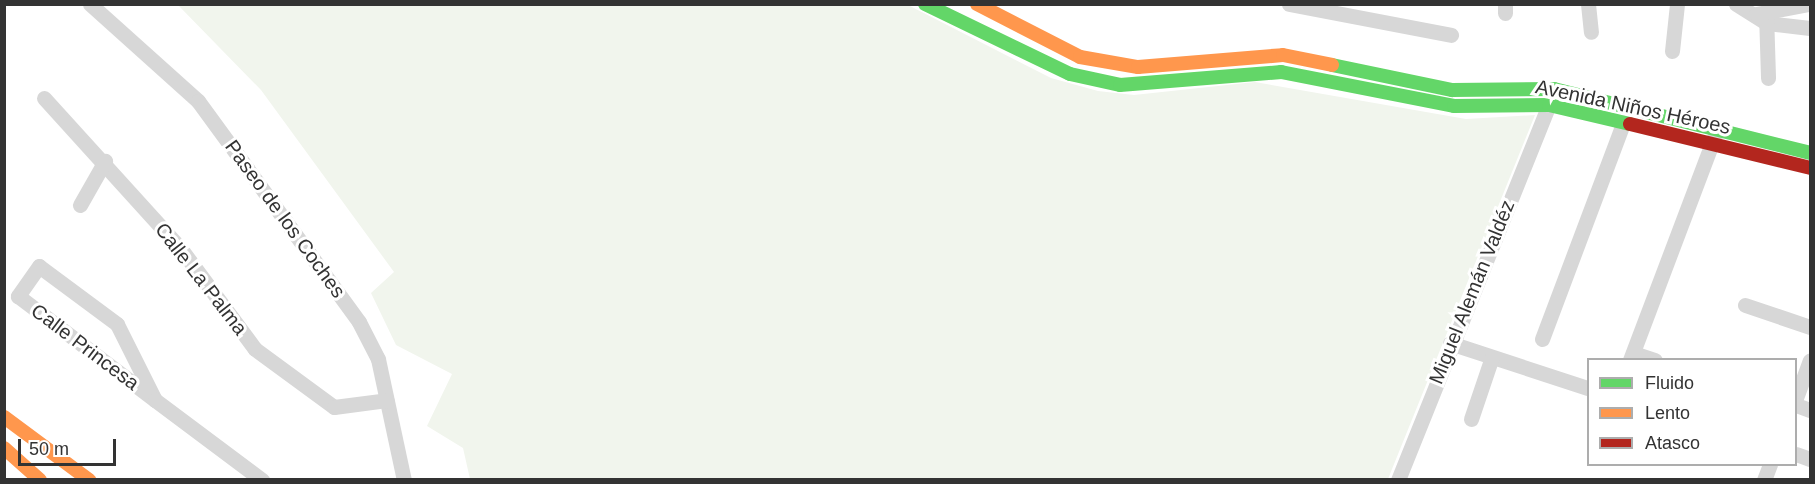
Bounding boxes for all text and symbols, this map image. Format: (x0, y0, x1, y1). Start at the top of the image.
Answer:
street label: Avenida Niños Héroes (1533, 75, 1733, 139)
street label: Paseo de los Coches (220, 135, 350, 303)
street label: Miguel Alemán Valdéz (1424, 196, 1520, 388)
street label: Calle La Palma (150, 218, 252, 340)
street label: Calle Princesa (26, 299, 144, 395)
legend (1587, 358, 1797, 466)
text: Fluido (1645, 373, 1694, 393)
text: Lento (1645, 403, 1690, 423)
scale bar (21, 427, 118, 465)
text: Atasco (1645, 433, 1700, 453)
text: 50 m (29, 439, 69, 459)

